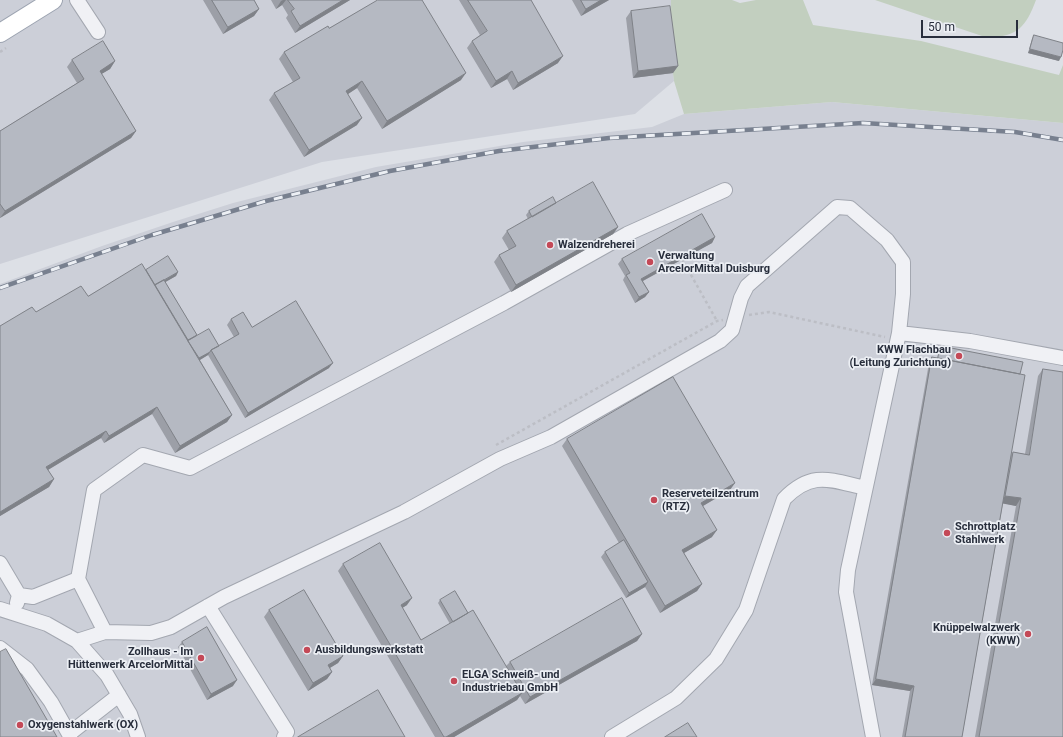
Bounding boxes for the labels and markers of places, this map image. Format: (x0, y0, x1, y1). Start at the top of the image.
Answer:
place label: Walzendreherei (558, 238, 635, 252)
marker: Walzendreherei (545, 240, 555, 250)
place label: Verwaltung ArcelorMittal Duisburg (658, 249, 770, 275)
marker: Verwaltung ArcelorMittal Duisburg (645, 257, 655, 267)
place label: KWW Flachbau (Leitung Zurichtung) (850, 343, 951, 369)
marker: KWW Flachbau (Leitung Zurichtung) (954, 351, 964, 361)
place label: Reserveteilzentrum (RTZ) (662, 487, 759, 513)
marker: Reserveteilzentrum (RTZ) (649, 495, 659, 505)
place label: Schrottplatz Stahlwerk (955, 520, 1015, 546)
marker: Schrottplatz Stahlwerk (942, 528, 952, 538)
place label: Knüppelwalzwerk (KWW) (933, 621, 1020, 647)
marker: Knüppelwalzwerk (KWW) (1023, 629, 1033, 639)
place label: Ausbildungswerkstatt (315, 643, 423, 657)
place label: Zollhaus - Im Hüttenwerk ArcelorMittal (68, 645, 193, 671)
marker: Ausbildungswerkstatt (302, 645, 312, 655)
marker: Zollhaus - Im Hüttenwerk ArcelorMittal (196, 653, 206, 663)
place label: ELGA Schweiß- und Industriebau GmbH (462, 668, 560, 694)
marker: ELGA Schweiß- und Industriebau GmbH (449, 676, 459, 686)
place label: Oxygenstahlwerk (OX) (28, 718, 138, 732)
marker: Oxygenstahlwerk (OX) (15, 720, 25, 730)

